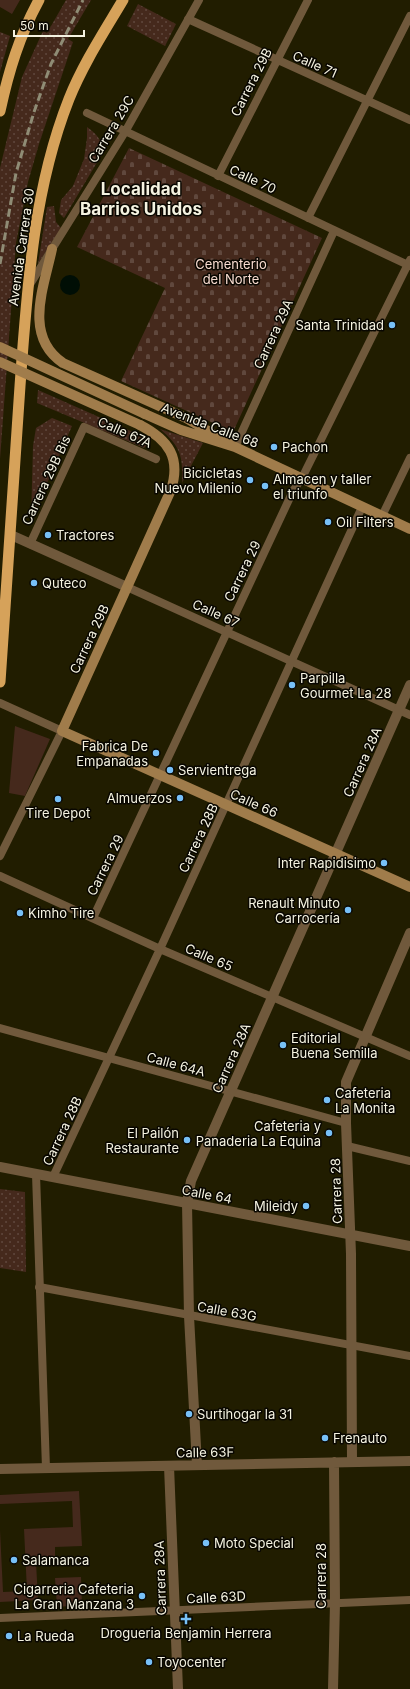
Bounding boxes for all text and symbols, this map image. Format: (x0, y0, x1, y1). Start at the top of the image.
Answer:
scale bar (14, 12, 84, 38)
text: 50 m (20, 18, 49, 33)
street label: Carrera 29B (227, 45, 275, 119)
street label: Calle 71 (290, 47, 340, 81)
street label: Carrera 29C (85, 93, 137, 165)
street label: Calle 70 (227, 161, 279, 197)
district label: Localidad Barrios Unidos (80, 179, 202, 219)
street label: Avenida Carrera 30 (5, 187, 37, 307)
park label: Cementerio del Norte (195, 256, 267, 287)
street label: Carrera 29A (250, 297, 296, 371)
place label: Santa Trinidad (295, 317, 384, 333)
marker: Santa Trinidad (387, 320, 397, 330)
street label: Avenida Calle 68 (159, 399, 261, 451)
street label: Calle 67A (96, 413, 154, 451)
street label: Carrera 29B Bis (18, 433, 74, 527)
place label: Pachon (282, 439, 328, 455)
marker: Pachon (269, 442, 279, 452)
place label: Bicicletas Nuevo Milenio (154, 465, 242, 496)
place label: Almacen y taller el triunfo (273, 471, 372, 502)
marker: Bicicletas Nuevo Milenio (245, 475, 255, 485)
marker: Almacen y taller el triunfo (260, 481, 270, 491)
place label: Oil Filters (336, 514, 394, 530)
marker: Oil Filters (323, 517, 333, 527)
place label: Tractores (56, 527, 114, 543)
marker: Tractores (43, 530, 53, 540)
street label: Carrera 29 (220, 538, 264, 604)
place label: Quteco (42, 575, 87, 591)
marker: Quteco (29, 578, 39, 588)
street label: Calle 67 (190, 596, 242, 630)
street label: Carrera 29B (66, 602, 112, 676)
place label: Parpilla Gourmet La 28 (300, 670, 391, 701)
marker: Parpilla Gourmet La 28 (287, 680, 297, 690)
street label: Carrera 28A (339, 724, 385, 799)
place label: Fabrica De Empanadas (76, 738, 148, 769)
marker: Fabrica De Empanadas (151, 748, 161, 758)
place label: Servientrega (178, 762, 257, 778)
marker: Servientrega (165, 765, 175, 775)
street label: Calle 66 (228, 785, 280, 821)
place label: Almuerzos (107, 790, 172, 806)
marker: Almuerzos (175, 793, 185, 803)
marker: Tire Depot (53, 794, 63, 804)
street label: Carrera 28B (175, 801, 221, 875)
place label: Tire Depot (26, 805, 90, 821)
street label: Carrera 29 (83, 832, 127, 898)
place label: Inter Rapidisimo (278, 855, 376, 871)
marker: Inter Rapidisimo (379, 858, 389, 868)
place label: Renault Minuto Carrocería (248, 895, 340, 926)
place label: Kimho Tire (28, 905, 94, 921)
marker: Renault Minuto Carrocería (343, 905, 353, 915)
marker: Kimho Tire (15, 908, 25, 918)
street label: Calle 65 (183, 940, 235, 974)
street label: Carrera 28A (208, 1020, 254, 1095)
place label: Editorial Buena Semilla (291, 1030, 377, 1061)
marker: Editorial Buena Semilla (278, 1040, 288, 1050)
street label: Calle 64A (145, 1049, 207, 1079)
place label: Cafeteria La Monita (335, 1085, 395, 1116)
street label: Carrera 28B (39, 1094, 85, 1168)
marker: Cafeteria La Monita (322, 1095, 332, 1105)
place label: Cafeteria y Panaderia La Equina (196, 1118, 321, 1149)
place label: El Pailón Restaurante (106, 1125, 179, 1156)
marker: Cafeteria y Panaderia La Equina (324, 1128, 334, 1138)
marker: El Pailón Restaurante (182, 1135, 192, 1145)
street label: Carrera 28 (327, 1158, 345, 1224)
street label: Calle 64 (181, 1181, 233, 1207)
place label: Mileidy (254, 1198, 298, 1214)
marker: Mileidy (301, 1201, 311, 1211)
street label: Calle 63G (196, 1298, 258, 1324)
place label: Surtihogar la 31 (197, 1406, 292, 1422)
marker: Surtihogar la 31 (184, 1409, 194, 1419)
place label: Frenauto (333, 1430, 387, 1446)
marker: Frenauto (320, 1433, 330, 1443)
street label: Calle 63F (176, 1443, 234, 1461)
place label: Moto Special (214, 1535, 294, 1551)
marker: Moto Special (201, 1538, 211, 1548)
street label: Carrera 28A (151, 1540, 169, 1616)
street label: Carrera 28 (313, 1543, 329, 1609)
place label: Salamanca (22, 1552, 89, 1568)
marker: Salamanca (9, 1555, 19, 1565)
place label: Cigarreria Cafeteria La Gran Manzana 3 (13, 1581, 134, 1612)
street label: Calle 63D (186, 1587, 246, 1607)
marker: Cigarreria Cafeteria La Gran Manzana 3 (137, 1591, 147, 1601)
marker: Drogueria Benjamin Herrera (181, 1614, 191, 1624)
place label: Drogueria Benjamin Herrera (100, 1625, 272, 1641)
place label: La Rueda (17, 1628, 74, 1644)
marker: La Rueda (4, 1631, 14, 1641)
place label: Toyocenter (157, 1654, 226, 1670)
marker: Toyocenter (144, 1657, 154, 1667)

